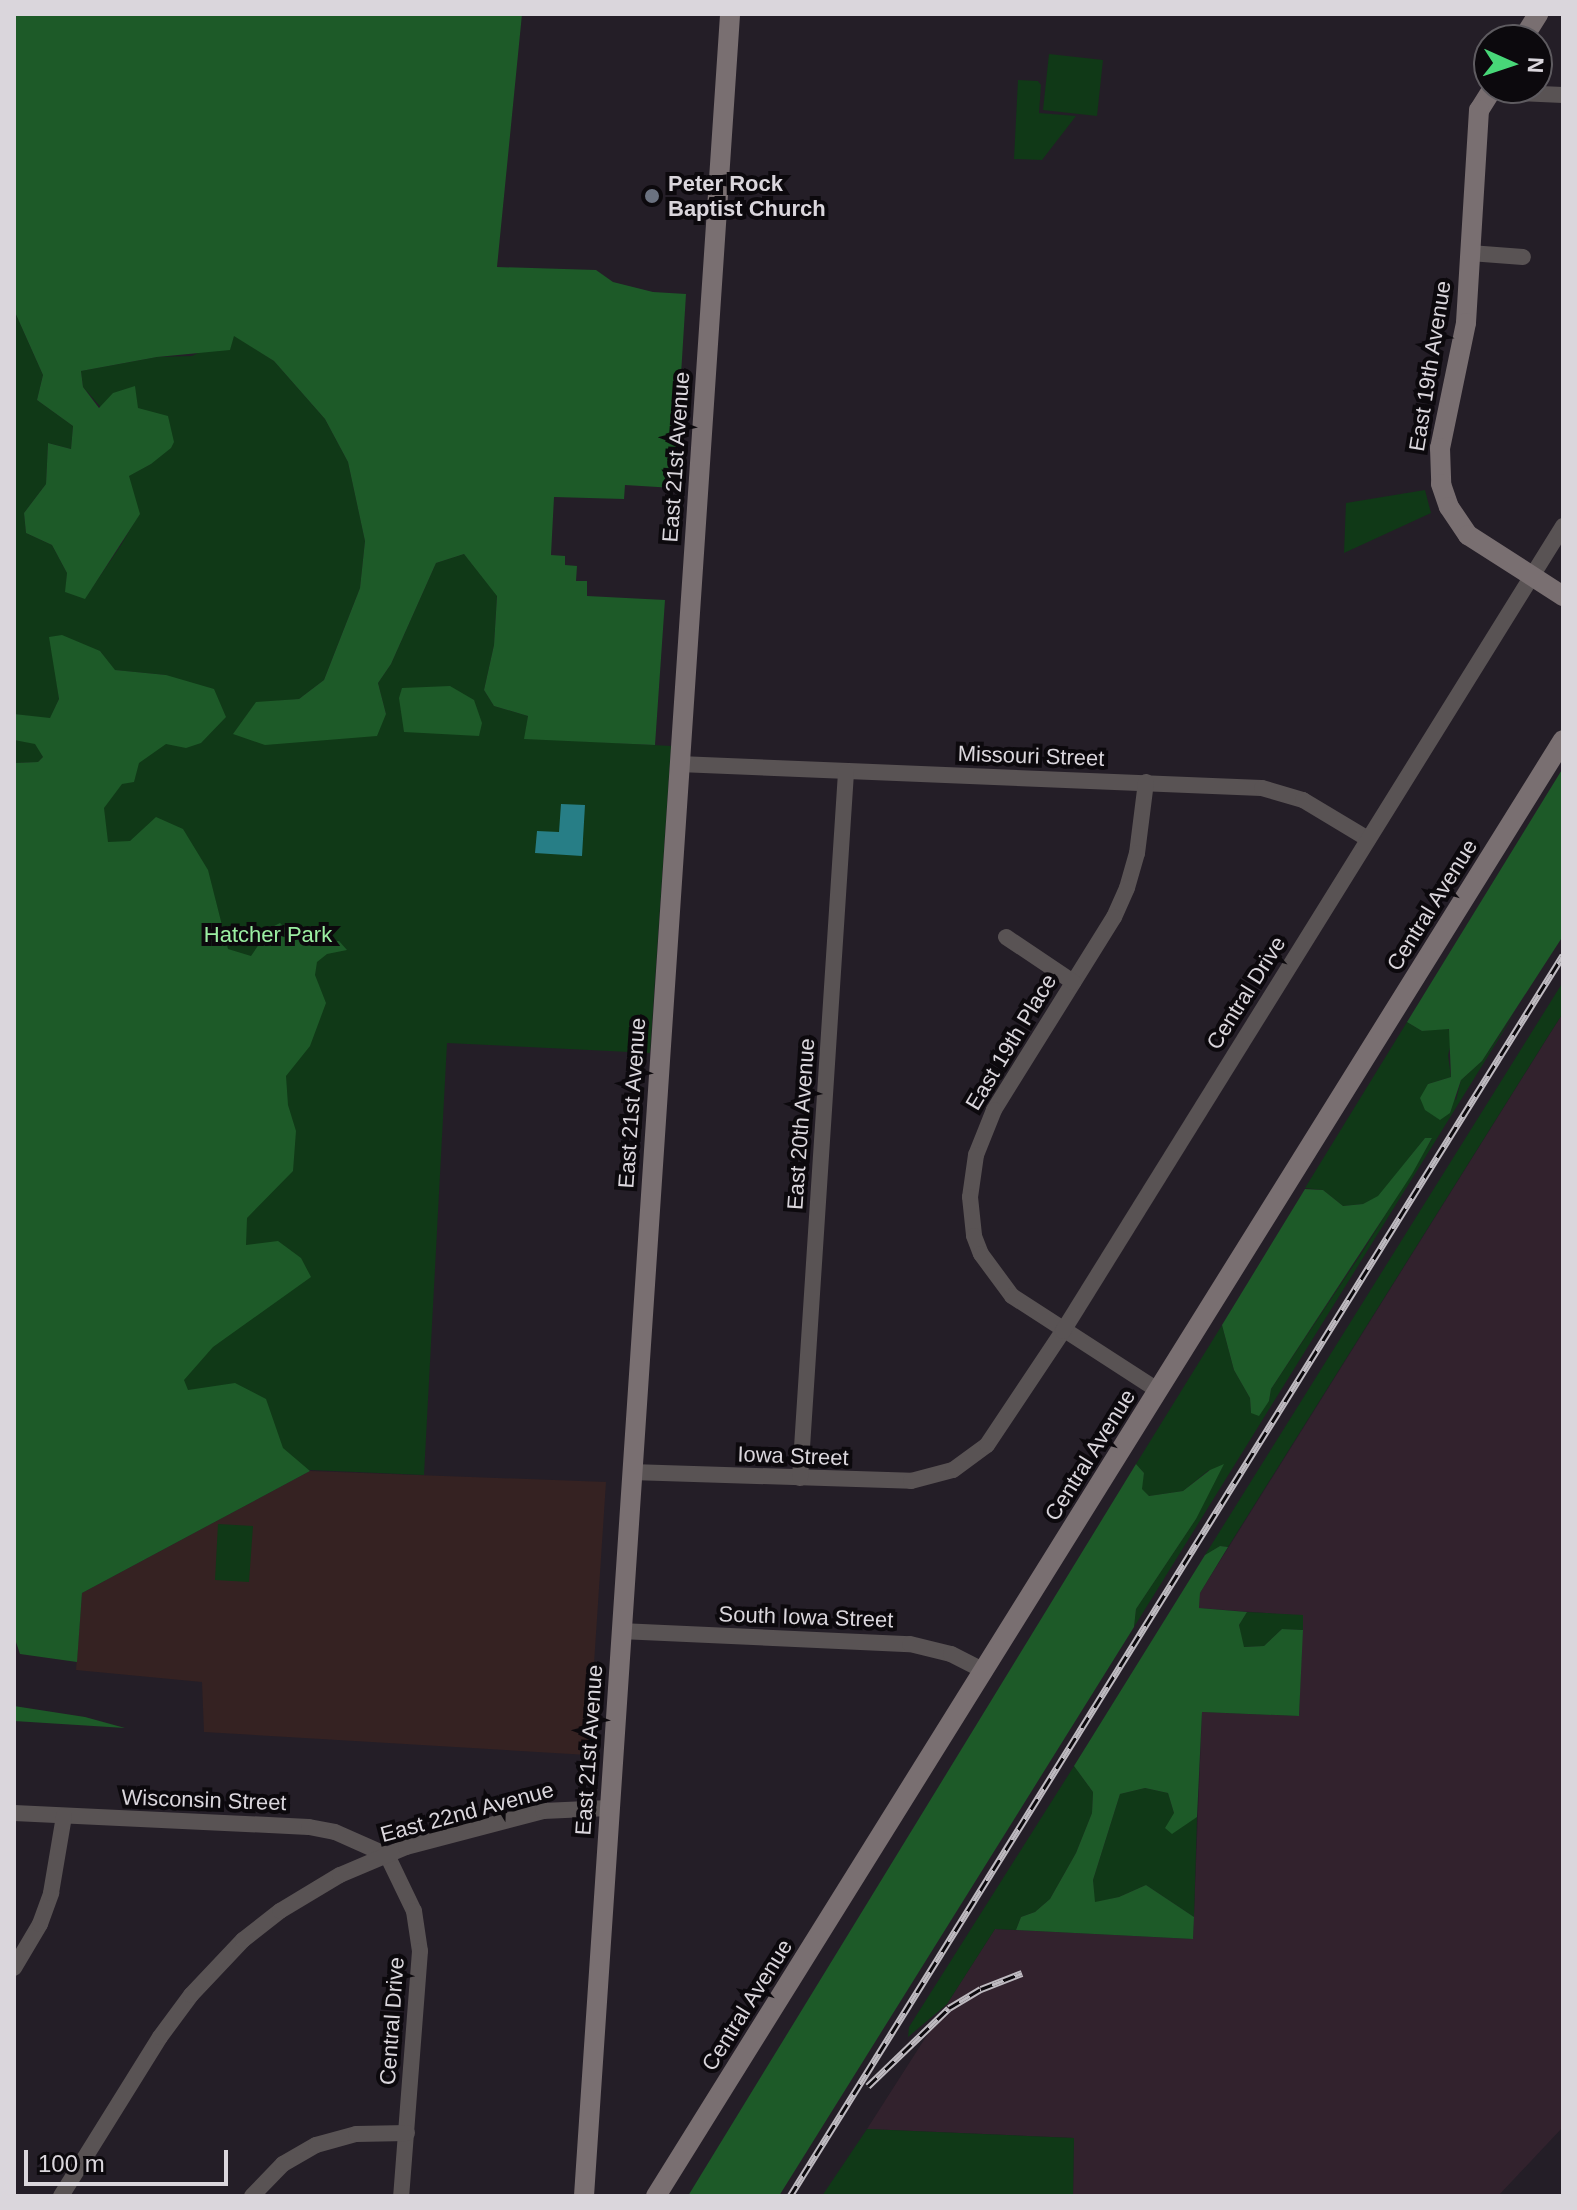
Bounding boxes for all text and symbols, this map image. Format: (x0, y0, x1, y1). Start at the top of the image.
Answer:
north arrow (1473, 24, 1553, 104)
text: N (1523, 57, 1548, 74)
place label: Peter Rock Baptist Church (668, 170, 826, 222)
marker: Peter Rock Baptist Church (643, 187, 661, 205)
street label: East 19th Avenue (1403, 278, 1457, 454)
street label: East 21st Avenue (657, 370, 695, 544)
street label: Missouri Street (957, 740, 1105, 772)
street label: Central Avenue (1381, 834, 1483, 976)
park label: Hatcher Park (204, 922, 332, 948)
street label: Central Drive (1201, 932, 1291, 1054)
street label: East 19th Place (960, 969, 1062, 1115)
street label: East 21st Avenue (613, 1016, 651, 1190)
street label: East 20th Avenue (782, 1037, 820, 1211)
street label: Central Avenue (1039, 1384, 1141, 1526)
street label: Iowa Street (737, 1441, 849, 1471)
street label: South Iowa Street (718, 1601, 894, 1633)
street label: East 21st Avenue (570, 1663, 608, 1837)
street label: East 22nd Avenue (377, 1776, 557, 1848)
street label: Wisconsin Street (121, 1784, 287, 1816)
street label: Central Avenue (696, 1934, 798, 2076)
street label: Central Drive (374, 1956, 410, 2086)
scale bar (28, 2134, 232, 2184)
text: 100 m (38, 2150, 105, 2177)

